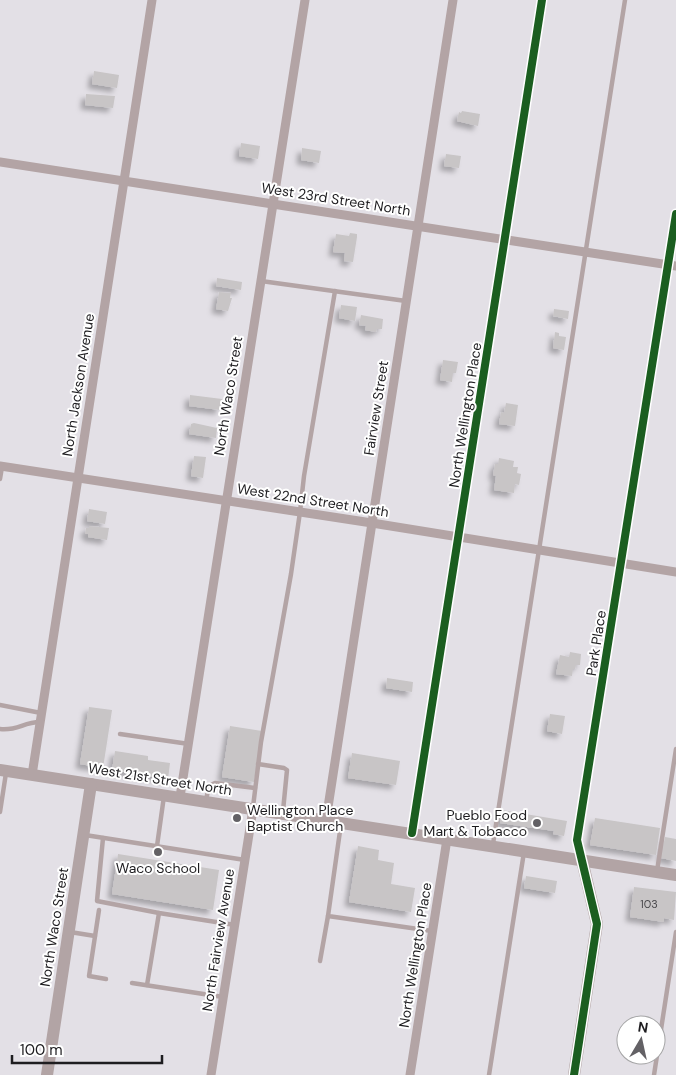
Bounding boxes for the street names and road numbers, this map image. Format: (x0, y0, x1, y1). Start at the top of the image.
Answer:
street label: West 23rd Street North (260, 178, 412, 220)
street label: North Jackson Avenue (58, 312, 98, 458)
street label: North Waco Street (210, 335, 246, 457)
street label: North Wellington Place (445, 341, 485, 489)
street label: Fairview Street (360, 359, 392, 457)
street label: West 22nd Street North (236, 479, 390, 521)
street label: Park Place (582, 609, 610, 677)
street label: West 21st Street North (87, 759, 233, 799)
street label: North Waco Street (36, 866, 72, 988)
street label: North Fairview Avenue (198, 867, 238, 1013)
street label: North Wellington Place (395, 881, 435, 1029)

